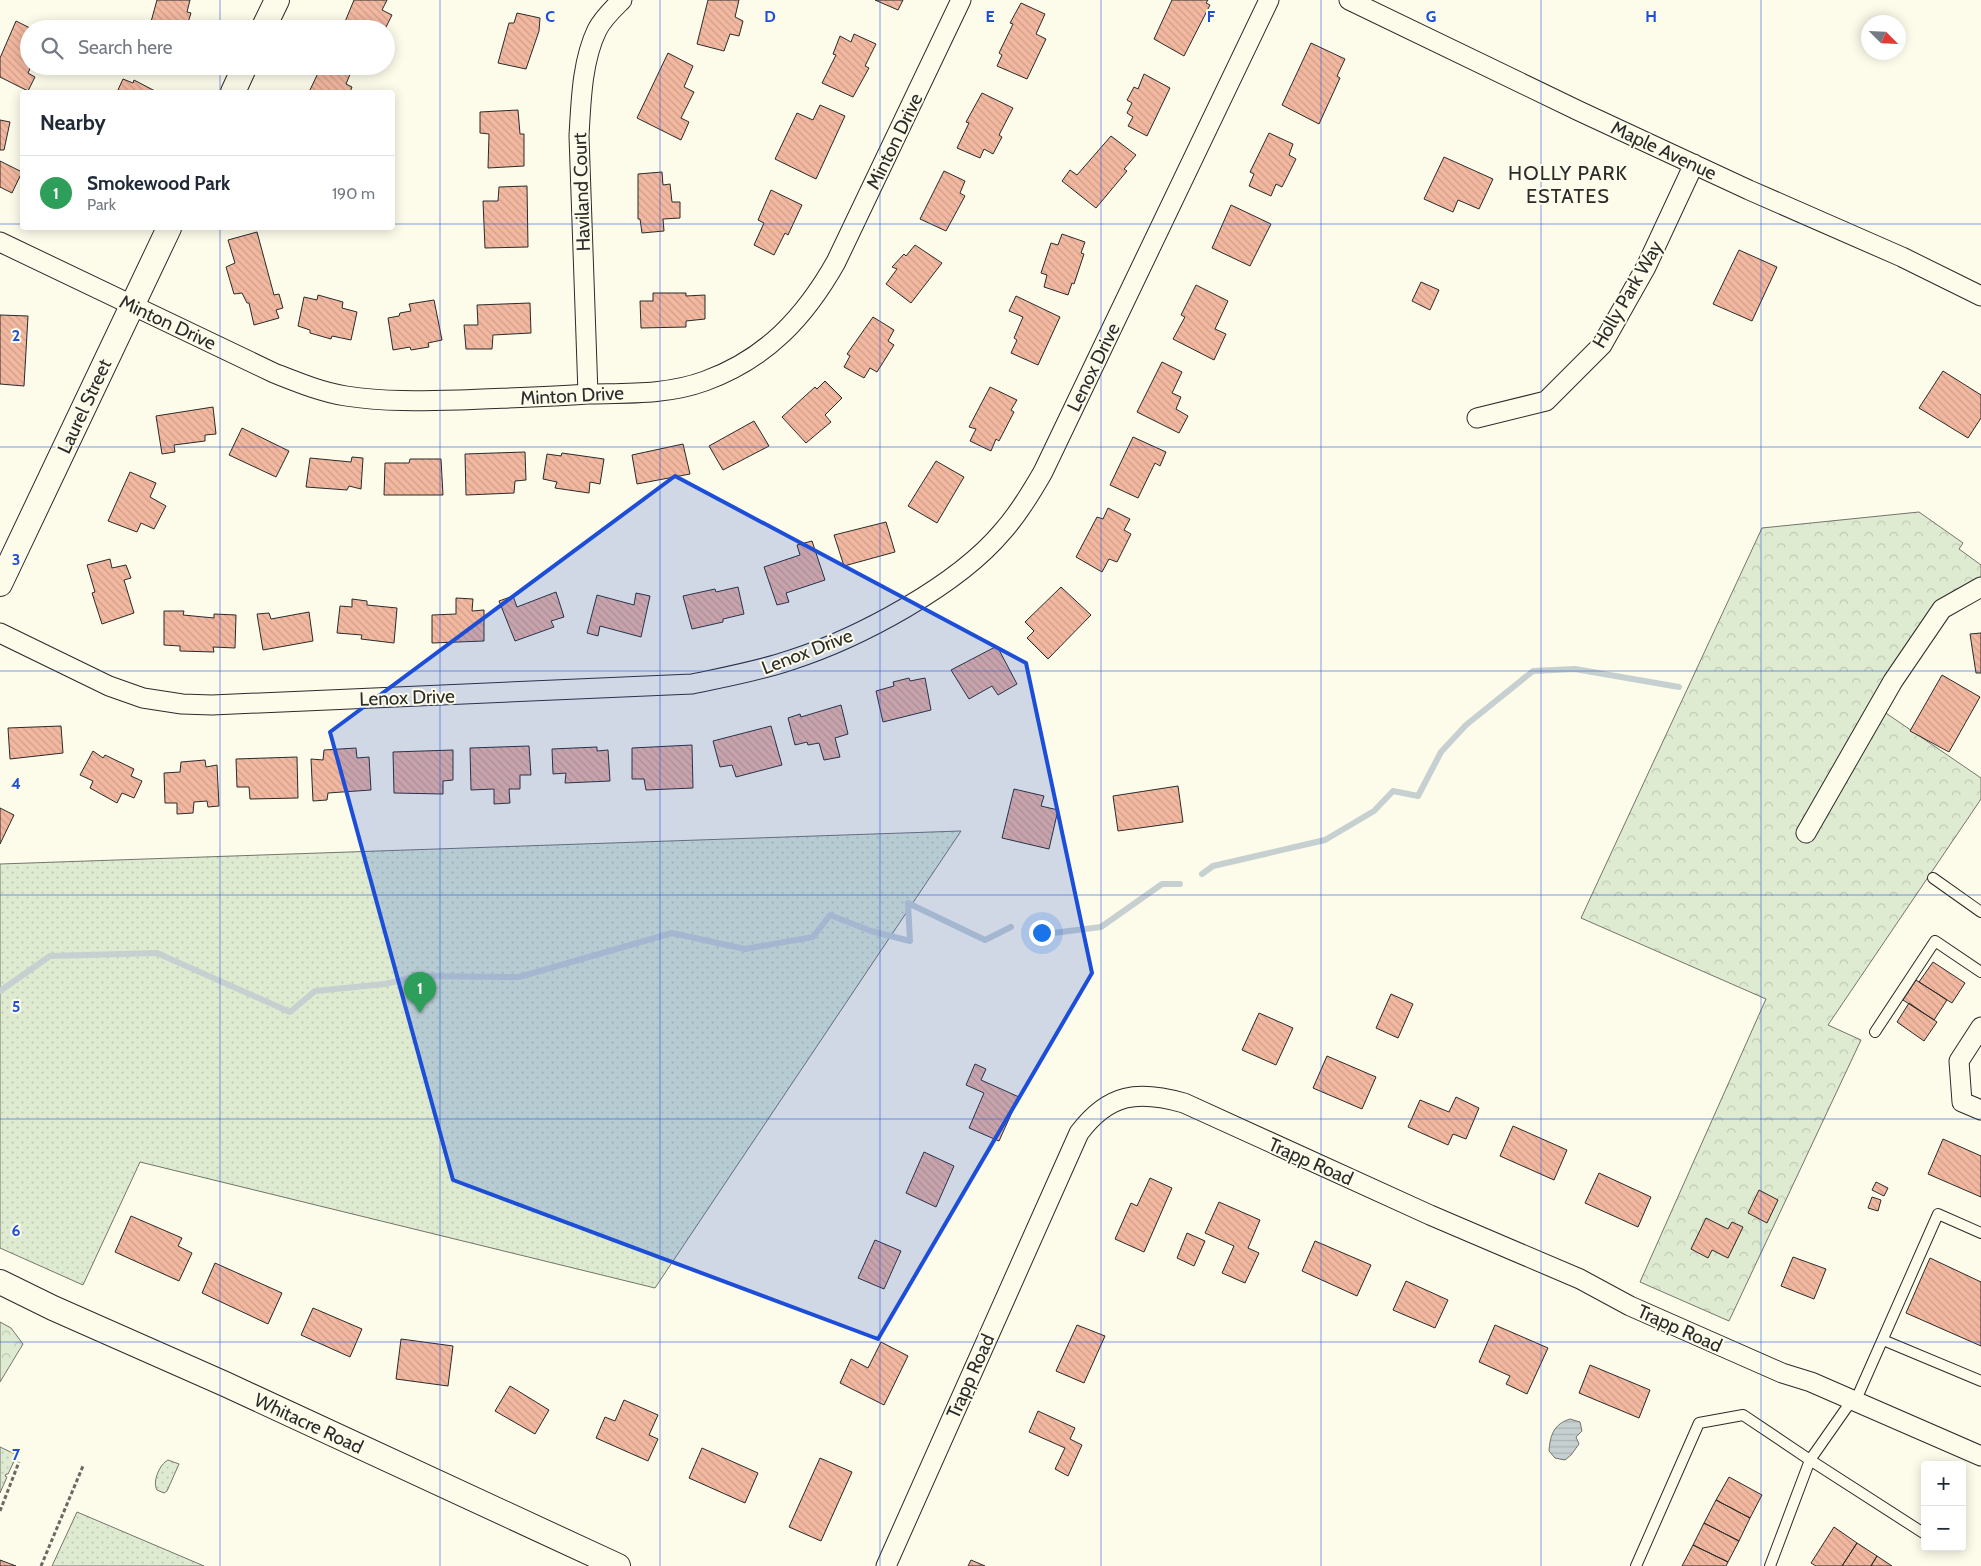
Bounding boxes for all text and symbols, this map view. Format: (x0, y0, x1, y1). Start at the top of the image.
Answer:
text: C (545, 7, 555, 26)
text: D (764, 7, 776, 26)
text: E (985, 7, 995, 26)
text: F (1207, 7, 1216, 26)
text: G (1426, 7, 1436, 26)
text: H (1645, 7, 1657, 26)
north arrow (1861, 15, 1906, 60)
search box (20, 20, 395, 75)
icon: search (38, 34, 66, 62)
text: Search here (78, 36, 172, 59)
street label: Minton Drive (861, 89, 928, 193)
text: Nearby (40, 110, 106, 135)
street label: Maple Avenue (1607, 116, 1720, 185)
street label: Haviland Court (568, 132, 595, 252)
district label: HOLLY PARK ESTATES (1508, 161, 1628, 208)
text: Smokewood Park (87, 172, 230, 195)
text: 1 (53, 184, 59, 203)
text: 190 m (332, 184, 375, 203)
text: Park (87, 195, 116, 214)
street label: Holly Park Way (1587, 236, 1668, 352)
street label: Minton Drive (116, 290, 220, 355)
street label: Lenox Drive (1062, 319, 1125, 415)
text: 2 (12, 326, 20, 345)
street label: Laurel Street (53, 355, 117, 457)
street label: Minton Drive (519, 381, 625, 410)
text: 3 (12, 550, 20, 569)
street label: Lenox Drive (758, 623, 856, 679)
street label: Lenox Drive (359, 684, 455, 711)
text: 4 (11, 774, 21, 793)
your location (1029, 920, 1055, 946)
pin: 1 (404, 972, 436, 1013)
text: 5 (12, 997, 20, 1016)
street label: Trapp Road (1265, 1133, 1357, 1190)
text: 6 (12, 1221, 21, 1240)
street label: Trapp Road (1634, 1300, 1726, 1357)
street label: Trapp Road (942, 1330, 999, 1422)
street label: Whitacre Road (251, 1388, 367, 1459)
text: 7 (12, 1445, 21, 1464)
map controls (1921, 1461, 1966, 1551)
button: + (1921, 1461, 1966, 1506)
button: − (1921, 1506, 1966, 1551)

